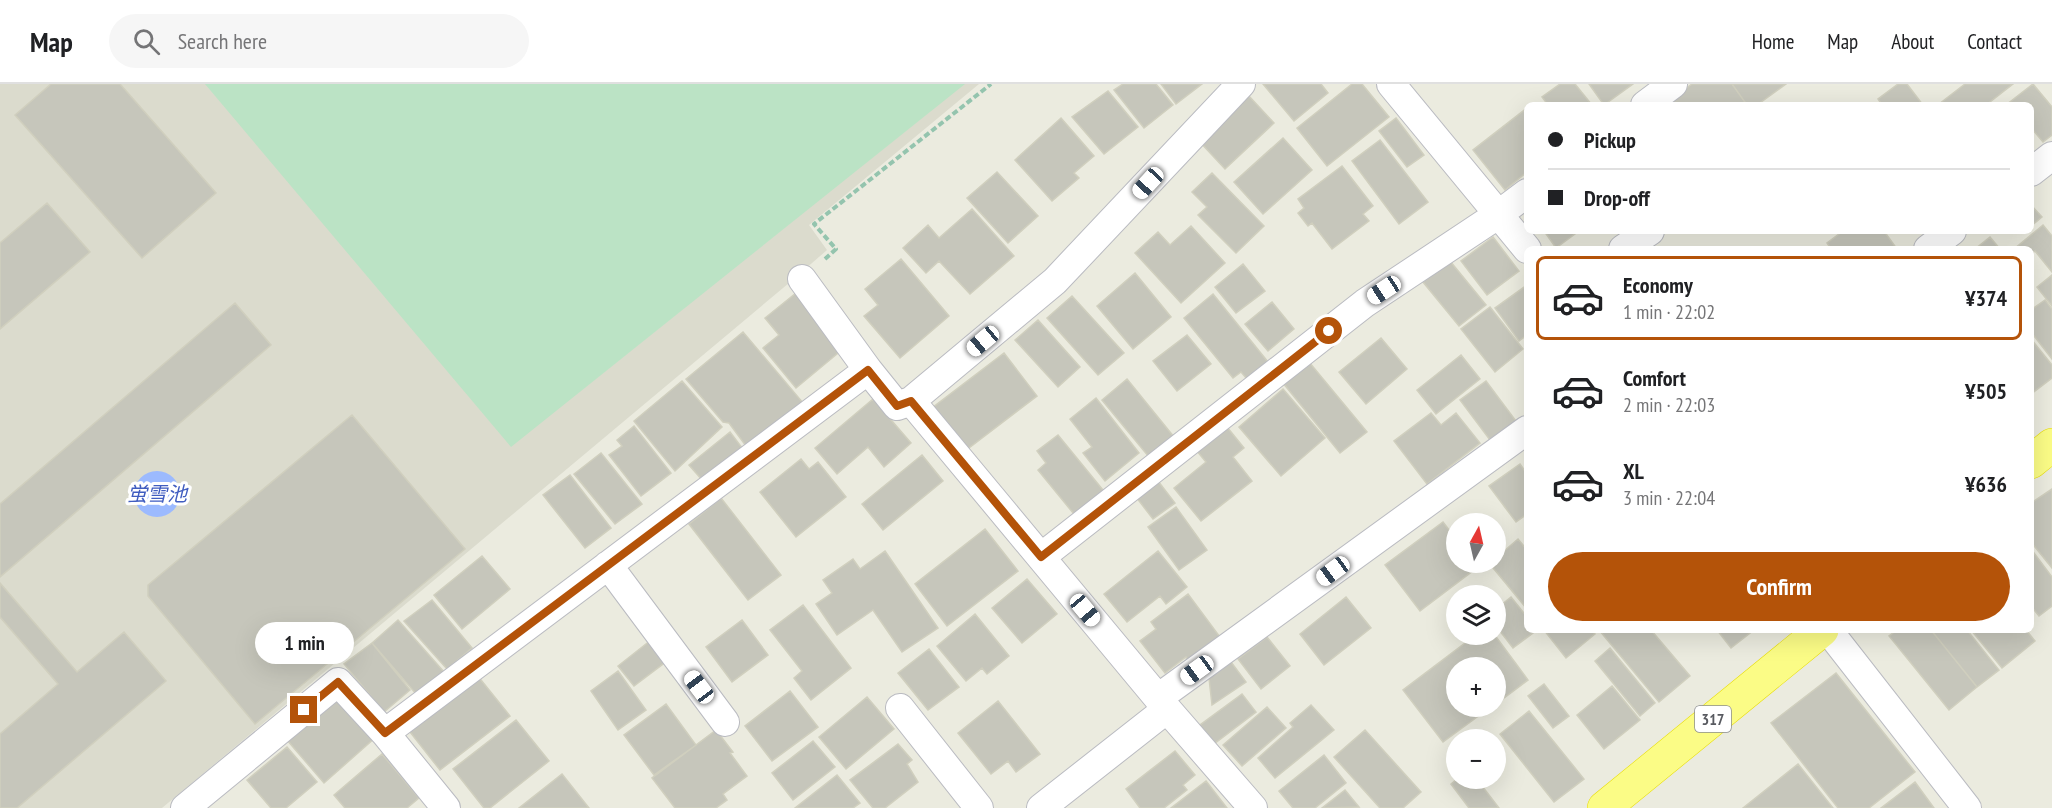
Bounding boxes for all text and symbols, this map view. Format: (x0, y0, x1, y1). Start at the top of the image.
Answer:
search box (109, 14, 529, 68)
text: Map (30, 23, 73, 60)
icon: search (130, 25, 163, 58)
text: Search here (178, 27, 267, 55)
text: Home (1752, 28, 1794, 55)
text: Map (1827, 28, 1858, 55)
text: About (1891, 28, 1934, 55)
text: Contact (1967, 28, 2022, 55)
text: Pickup (1584, 126, 1636, 154)
car (1129, 164, 1167, 202)
text: Drop-off (1584, 184, 1650, 212)
icon: car (1551, 271, 1605, 325)
text: Economy (1623, 271, 1693, 299)
car (1364, 273, 1404, 307)
text: ¥374 (1965, 284, 2007, 312)
text: 1 min · 22:02 (1623, 299, 1715, 325)
route start (1315, 317, 1342, 344)
car (963, 323, 1003, 359)
icon: car (1551, 364, 1605, 418)
text: Comfort (1623, 364, 1686, 392)
text: ¥505 (1965, 377, 2007, 405)
text: 2 min · 22:03 (1623, 392, 1715, 418)
icon: car (1551, 457, 1605, 511)
text: XL (1623, 457, 1644, 485)
text: ¥636 (1965, 470, 2007, 498)
water label: 蛍雪池 (127, 481, 189, 507)
text: 3 min · 22:04 (1623, 485, 1715, 511)
north arrow (1446, 513, 1506, 573)
map controls (1446, 513, 1506, 789)
button: Confirm (1548, 552, 2010, 621)
car (1313, 553, 1353, 589)
button: layers (1446, 585, 1506, 645)
car (1067, 590, 1103, 630)
callout: 1 min (254, 623, 354, 665)
text: 1 min (284, 630, 325, 656)
car (1177, 652, 1217, 688)
button: + (1446, 657, 1506, 717)
car (681, 667, 717, 707)
route end (290, 696, 317, 723)
road number: 317 (1695, 706, 1731, 732)
button: − (1446, 729, 1506, 789)

